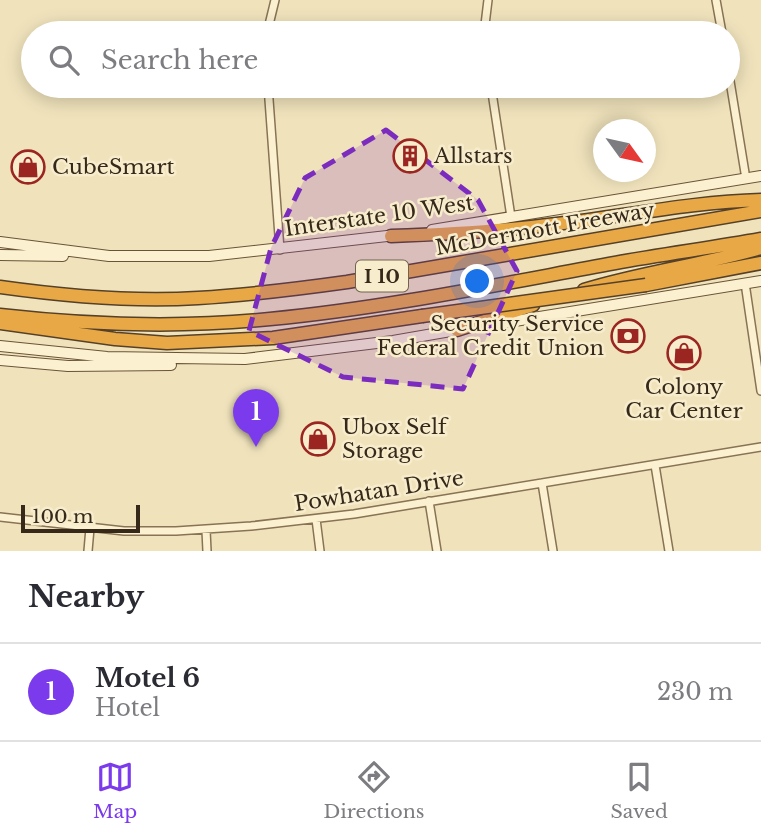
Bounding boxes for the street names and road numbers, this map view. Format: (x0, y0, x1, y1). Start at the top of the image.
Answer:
street label: Interstate 10 West (283, 190, 475, 242)
street label: McDermott Freeway (433, 197, 657, 261)
road number: I 10 (356, 260, 408, 292)
street label: Powhatan Drive (292, 465, 466, 517)

